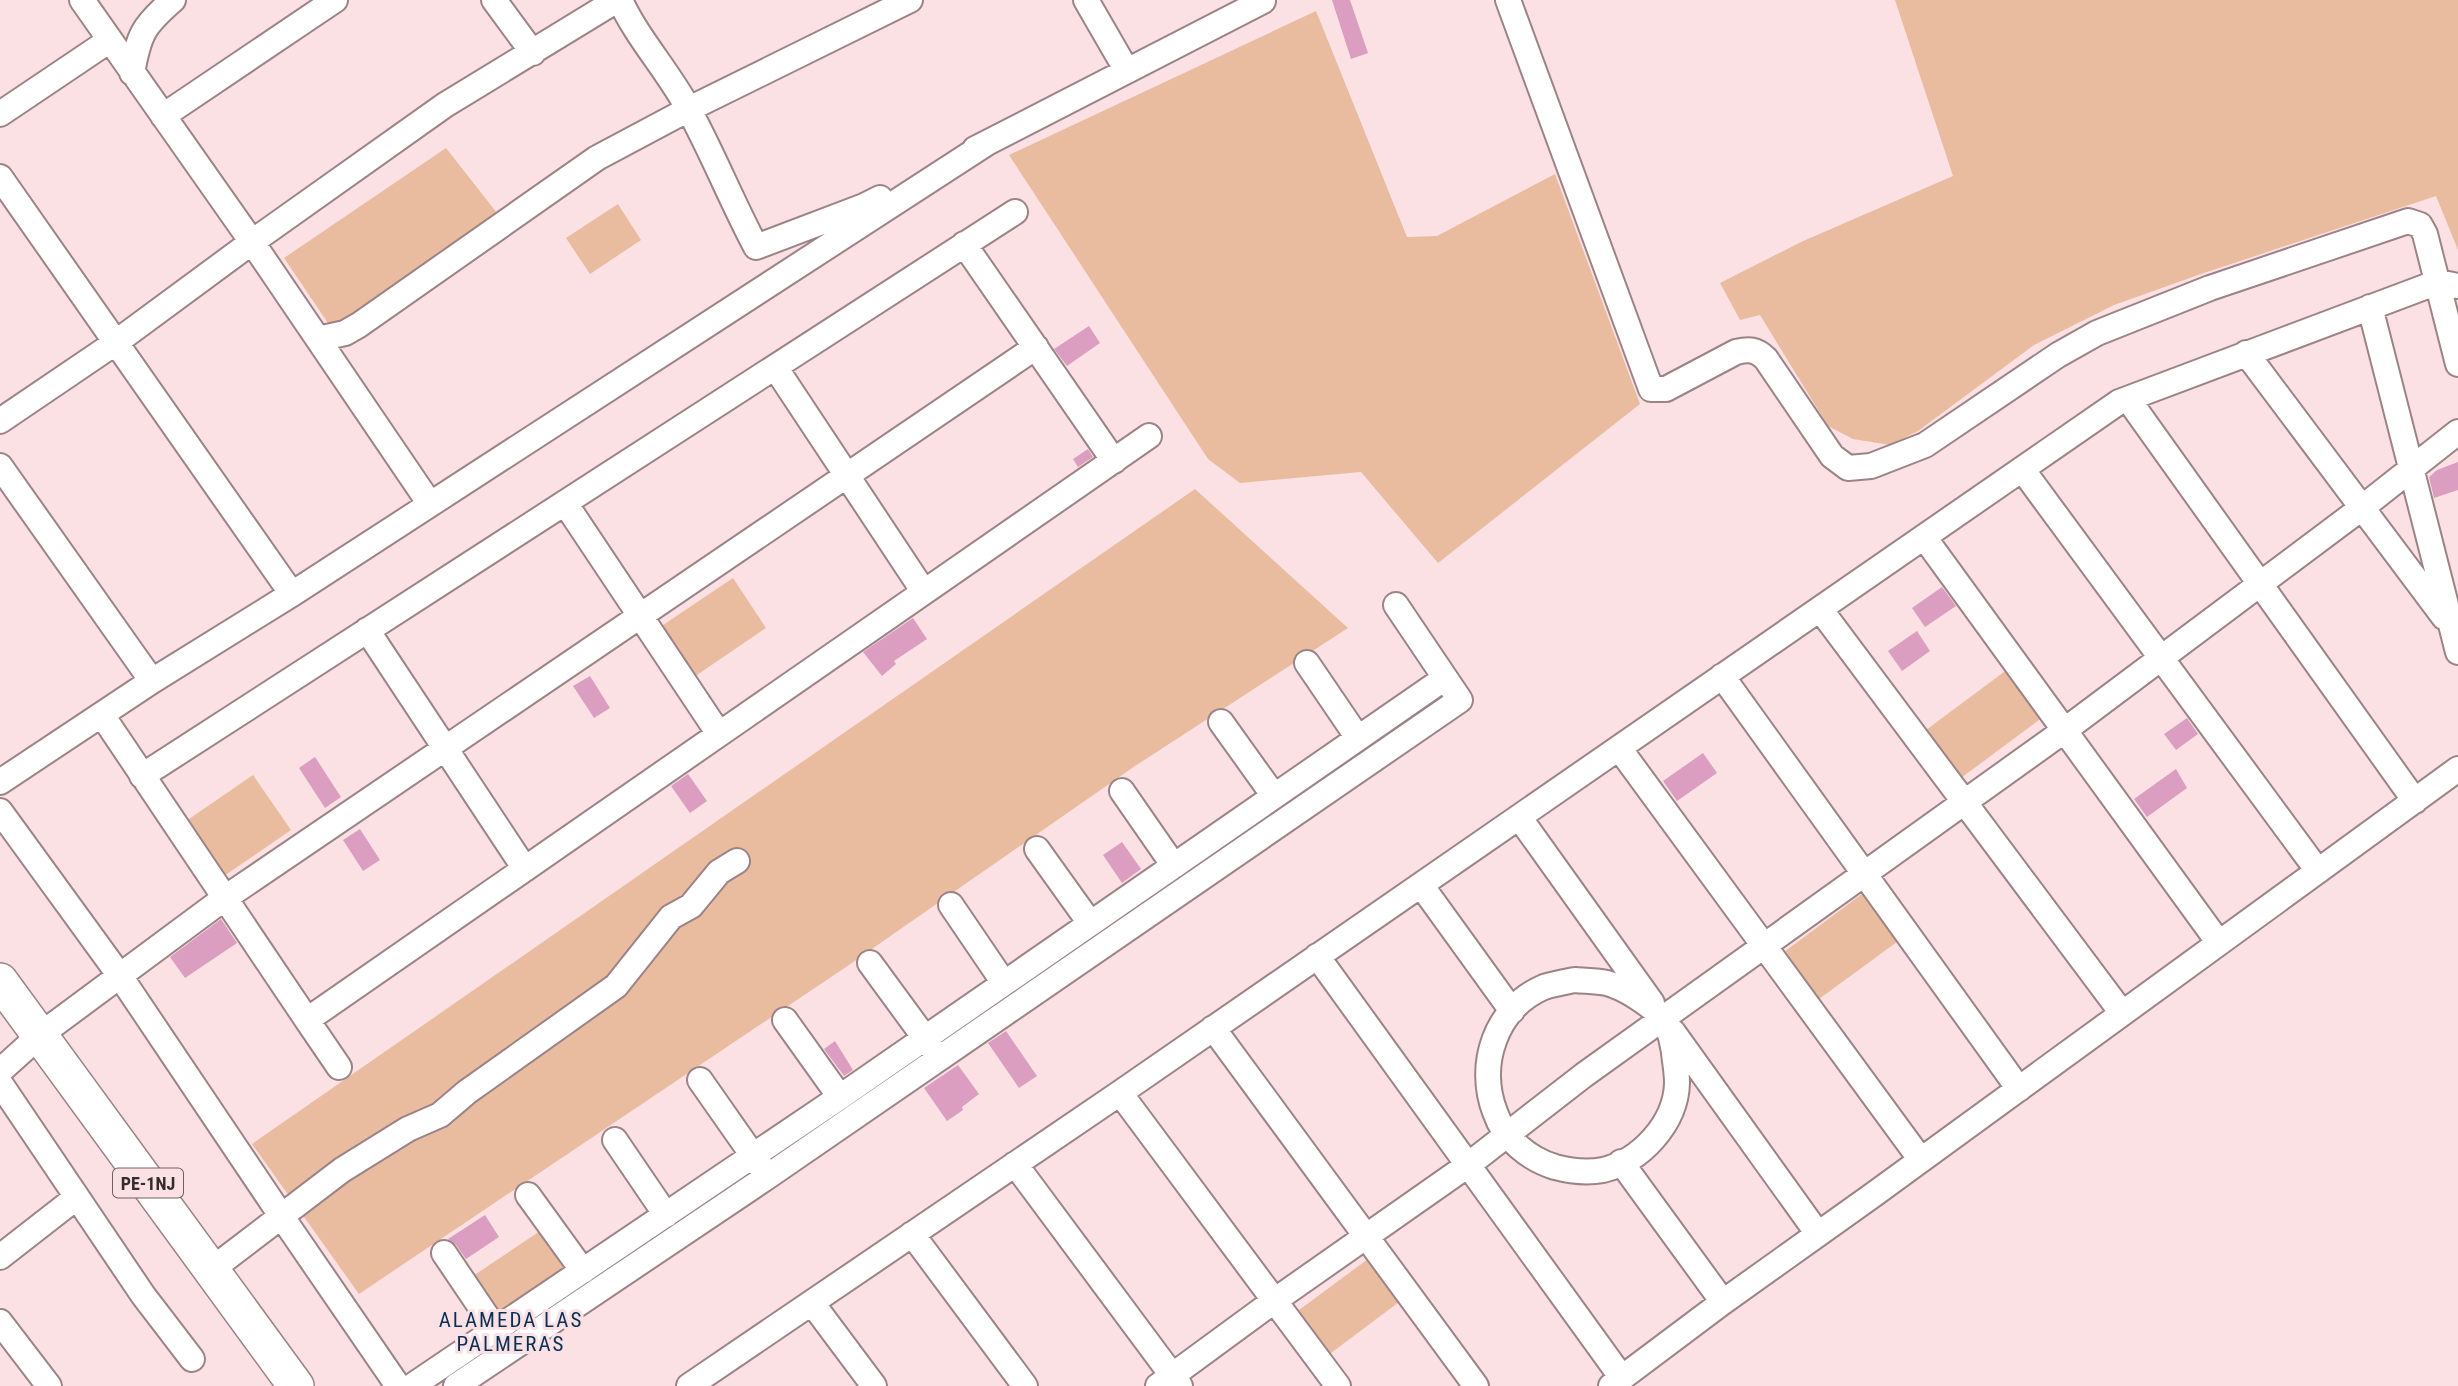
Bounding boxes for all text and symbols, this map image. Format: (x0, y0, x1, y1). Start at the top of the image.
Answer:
road number: PE-1NJ (113, 1168, 183, 1198)
district label: ALAMEDA LAS PALMERAS (439, 1308, 583, 1356)

